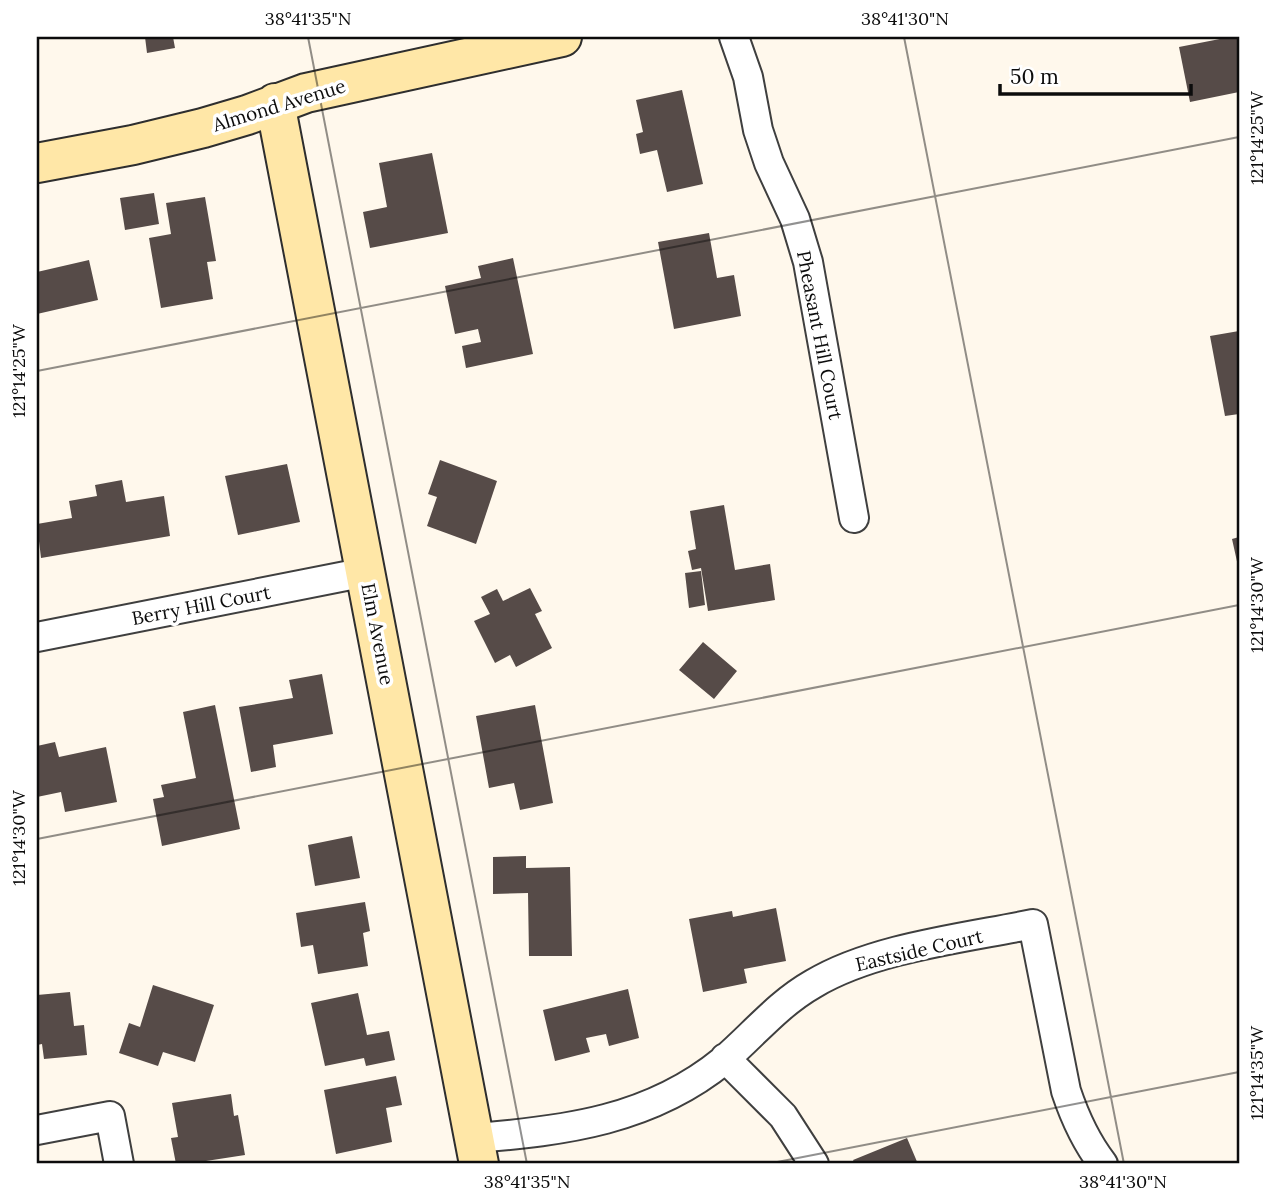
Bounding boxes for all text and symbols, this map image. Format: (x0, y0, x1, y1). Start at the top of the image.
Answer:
text: 38°41'35"N (265, 7, 351, 30)
text: 38°41'30"N (861, 7, 949, 30)
scale bar (1000, 52, 1190, 96)
text: 50 m (1010, 63, 1059, 90)
street label: Almond Avenue (209, 73, 348, 137)
text: 121°14'25"W (1245, 90, 1268, 185)
street label: Pheasant Hill Court (792, 248, 848, 422)
text: 121°14'25"W (7, 323, 30, 418)
text: 121°14'30"W (1245, 556, 1268, 653)
street label: Berry Hill Court (130, 580, 273, 630)
street label: Elm Avenue (356, 581, 400, 687)
text: 121°14'30"W (7, 789, 30, 886)
street label: Eastside Court (853, 924, 986, 976)
text: 121°14'35"W (1245, 1025, 1268, 1120)
text: 38°41'35"N (484, 1170, 570, 1193)
text: 38°41'30"N (1079, 1170, 1167, 1193)

